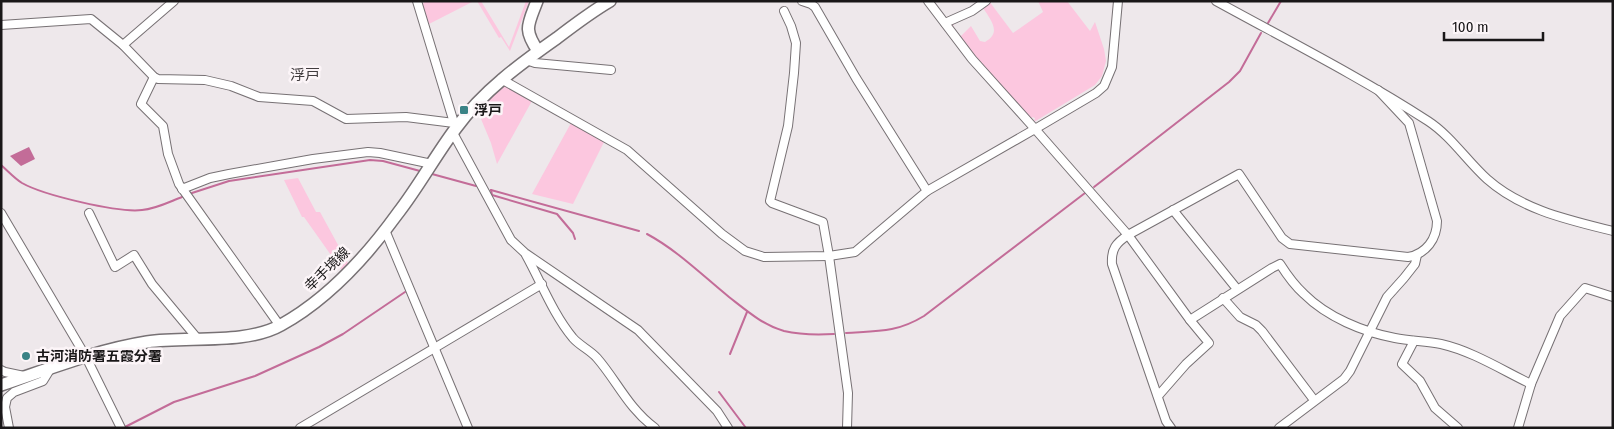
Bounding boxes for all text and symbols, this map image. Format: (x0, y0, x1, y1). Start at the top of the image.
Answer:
scale bar (1444, 10, 1543, 42)
text: 100 m (1452, 18, 1489, 36)
district label: 浮戸 (290, 66, 320, 84)
place label: 浮戸 (474, 102, 502, 119)
marker: 浮戸 (458, 104, 470, 116)
street label: 幸手境線 (301, 244, 353, 295)
place label: 古河消防署五霞分署 (36, 348, 162, 365)
marker: 古河消防署五霞分署 (20, 350, 32, 362)

